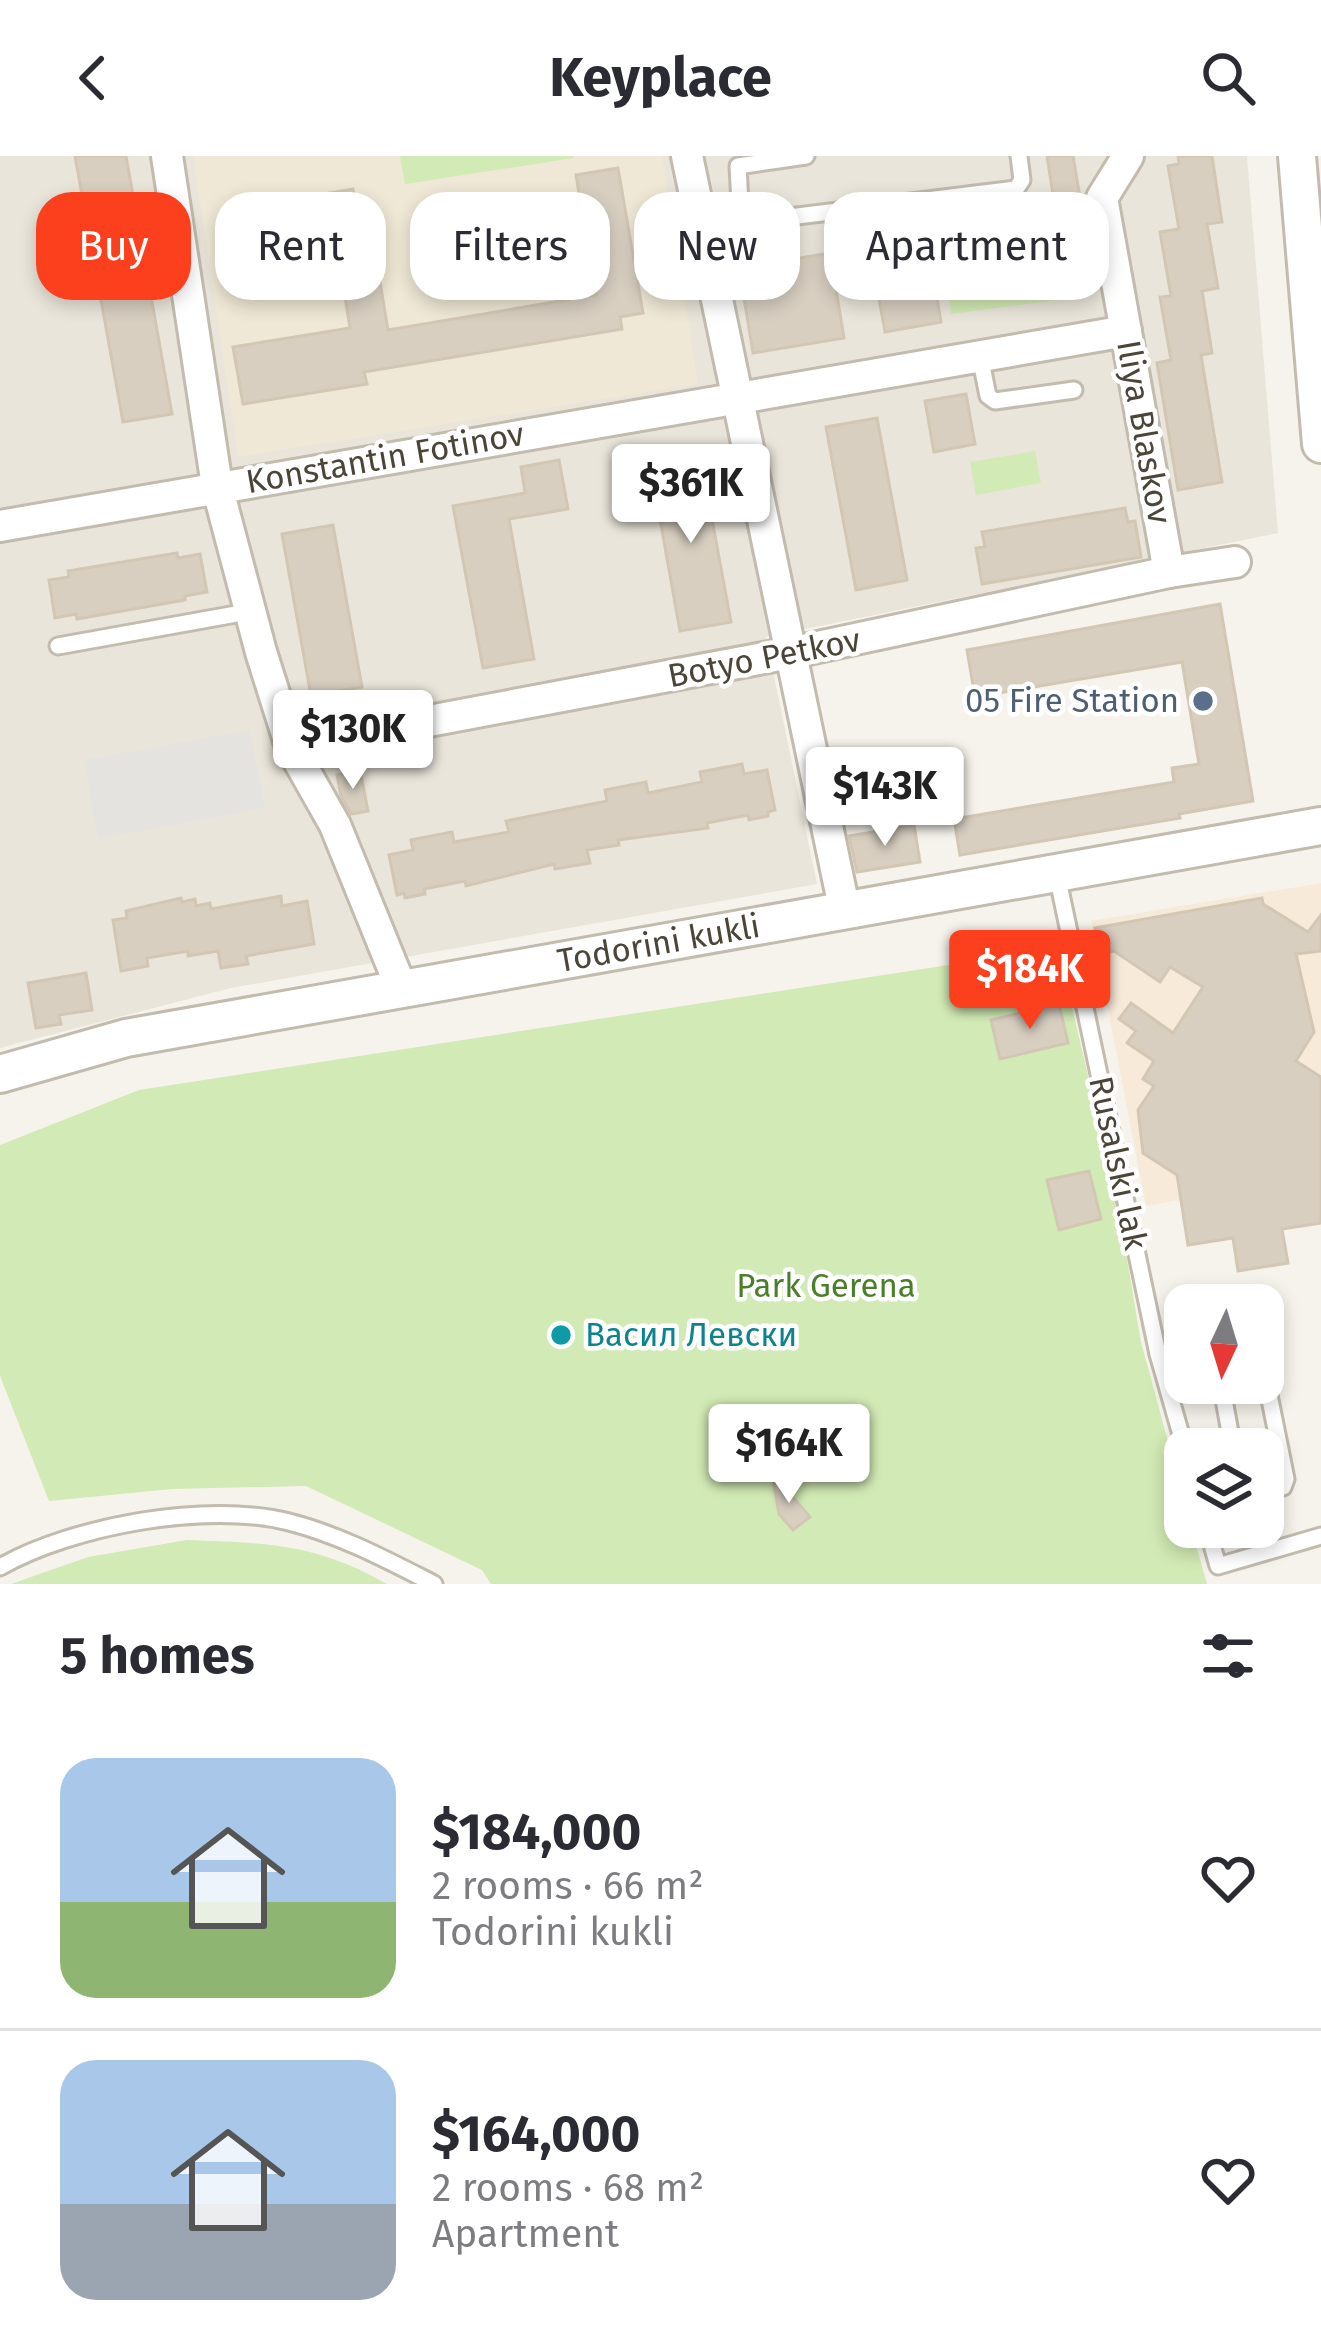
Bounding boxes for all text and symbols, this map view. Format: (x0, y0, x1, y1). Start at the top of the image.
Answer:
icon: back (60, 45, 126, 111)
icon: search (1195, 45, 1261, 111)
text: Keyplace (549, 46, 772, 110)
chip: Buy (36, 192, 191, 300)
chip: Rent (215, 192, 386, 300)
chip: Filters (410, 192, 610, 300)
chip: New (634, 192, 800, 300)
chip: Apartment (824, 192, 1109, 300)
street label: Iliya Blaskov (1108, 337, 1180, 527)
street label: Konstantin Fotinov (243, 414, 527, 502)
pin: $361K (607, 444, 775, 546)
text: $361K (639, 460, 743, 506)
street label: Botyo Petkov (664, 620, 864, 696)
place label: 05 Fire Station (965, 681, 1179, 721)
marker: 05 Fire Station (1190, 688, 1216, 714)
pin: $130K (269, 690, 437, 792)
text: $130K (300, 706, 406, 752)
pin: $143K (801, 747, 969, 849)
text: $143K (833, 763, 937, 809)
street label: Todorini kukli (554, 906, 763, 981)
pin: $184K (946, 930, 1114, 1032)
text: $184K (976, 946, 1084, 992)
street label: Rusalski lak (1080, 1073, 1156, 1253)
park label: Park Gerena (736, 1266, 916, 1306)
north arrow (1164, 1284, 1284, 1404)
map controls (1164, 1284, 1284, 1548)
place label: Васил Левски (585, 1315, 797, 1355)
marker: Васил Левски (548, 1322, 574, 1348)
pin: $164K (705, 1404, 873, 1506)
text: $164K (736, 1420, 842, 1466)
button: layers (1164, 1428, 1284, 1548)
icon: filters (1195, 1623, 1261, 1689)
text: 5 homes (60, 1625, 255, 1687)
text: $184,000 (432, 1801, 641, 1863)
icon: home (156, 1806, 300, 1950)
icon: heart (1195, 1845, 1261, 1911)
text: 2 rooms · 66 m² (432, 1863, 703, 1909)
text: Todorini kukli (432, 1909, 674, 1955)
text: $164,000 (432, 2103, 640, 2165)
icon: home (156, 2108, 300, 2252)
icon: heart (1195, 2147, 1261, 2213)
text: 2 rooms · 68 m² (432, 2165, 704, 2211)
text: Apartment (432, 2211, 619, 2257)

